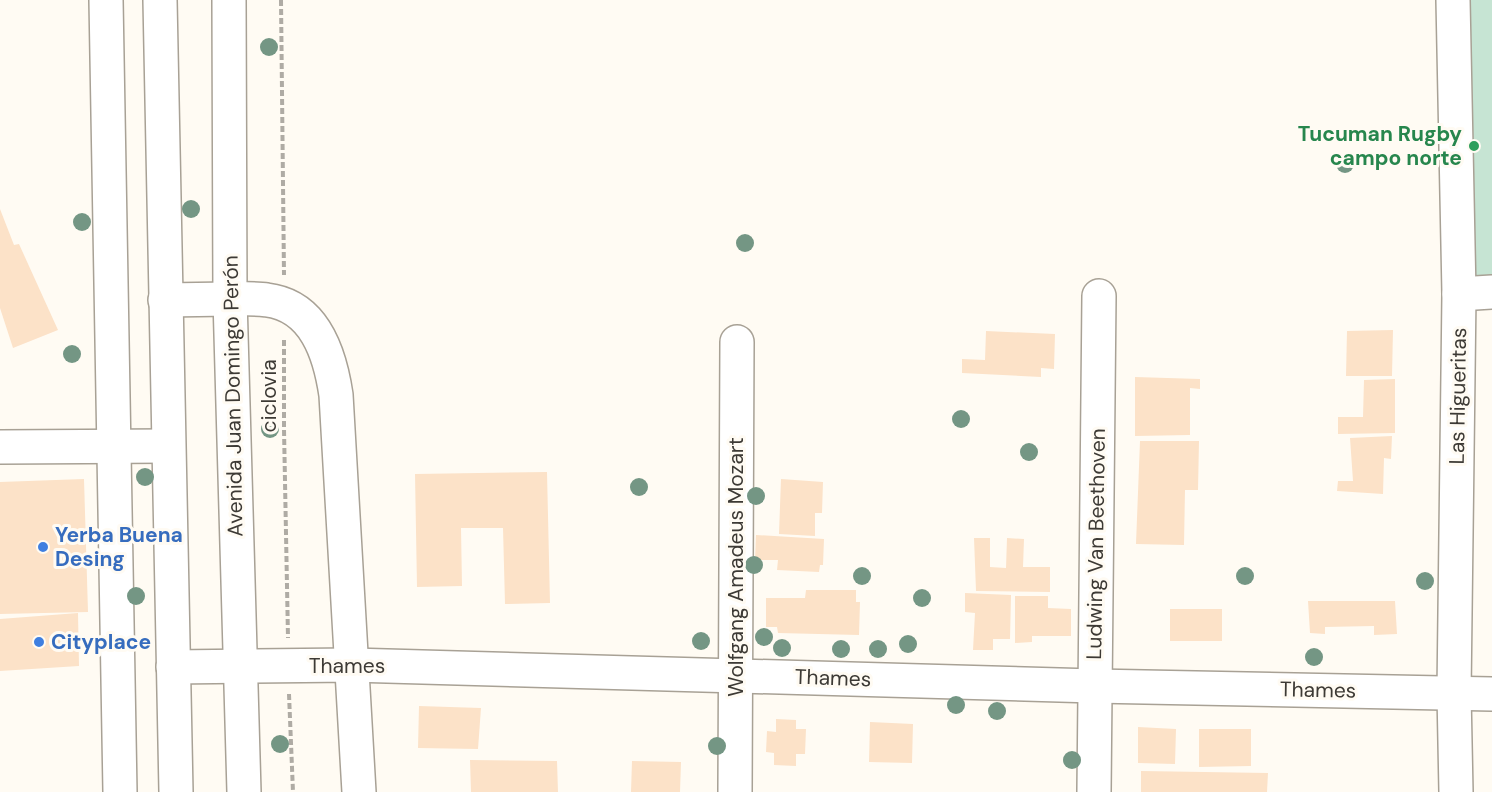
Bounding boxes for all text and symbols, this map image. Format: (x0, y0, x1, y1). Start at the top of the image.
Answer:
place label: Tucuman Rugby campo norte (1298, 120, 1462, 172)
marker: Tucuman Rugby campo norte (1467, 139, 1481, 153)
street label: Avenida Juan Domingo Perón (217, 255, 249, 537)
street label: Las Higueritas (1443, 327, 1473, 465)
street label: ciclovia (255, 359, 283, 433)
street label: Ludwing Van Beethoven (1080, 428, 1112, 660)
street label: Wolfgang Amadeus Mozart (722, 437, 750, 697)
place label: Yerba Buena Desing (55, 521, 183, 573)
marker: Yerba Buena Desing (36, 540, 50, 554)
place label: Cityplace (51, 628, 151, 656)
marker: Cityplace (32, 635, 46, 649)
street label: Thames (309, 652, 385, 680)
street label: Thames (794, 663, 872, 693)
street label: Thames (1280, 675, 1356, 705)

